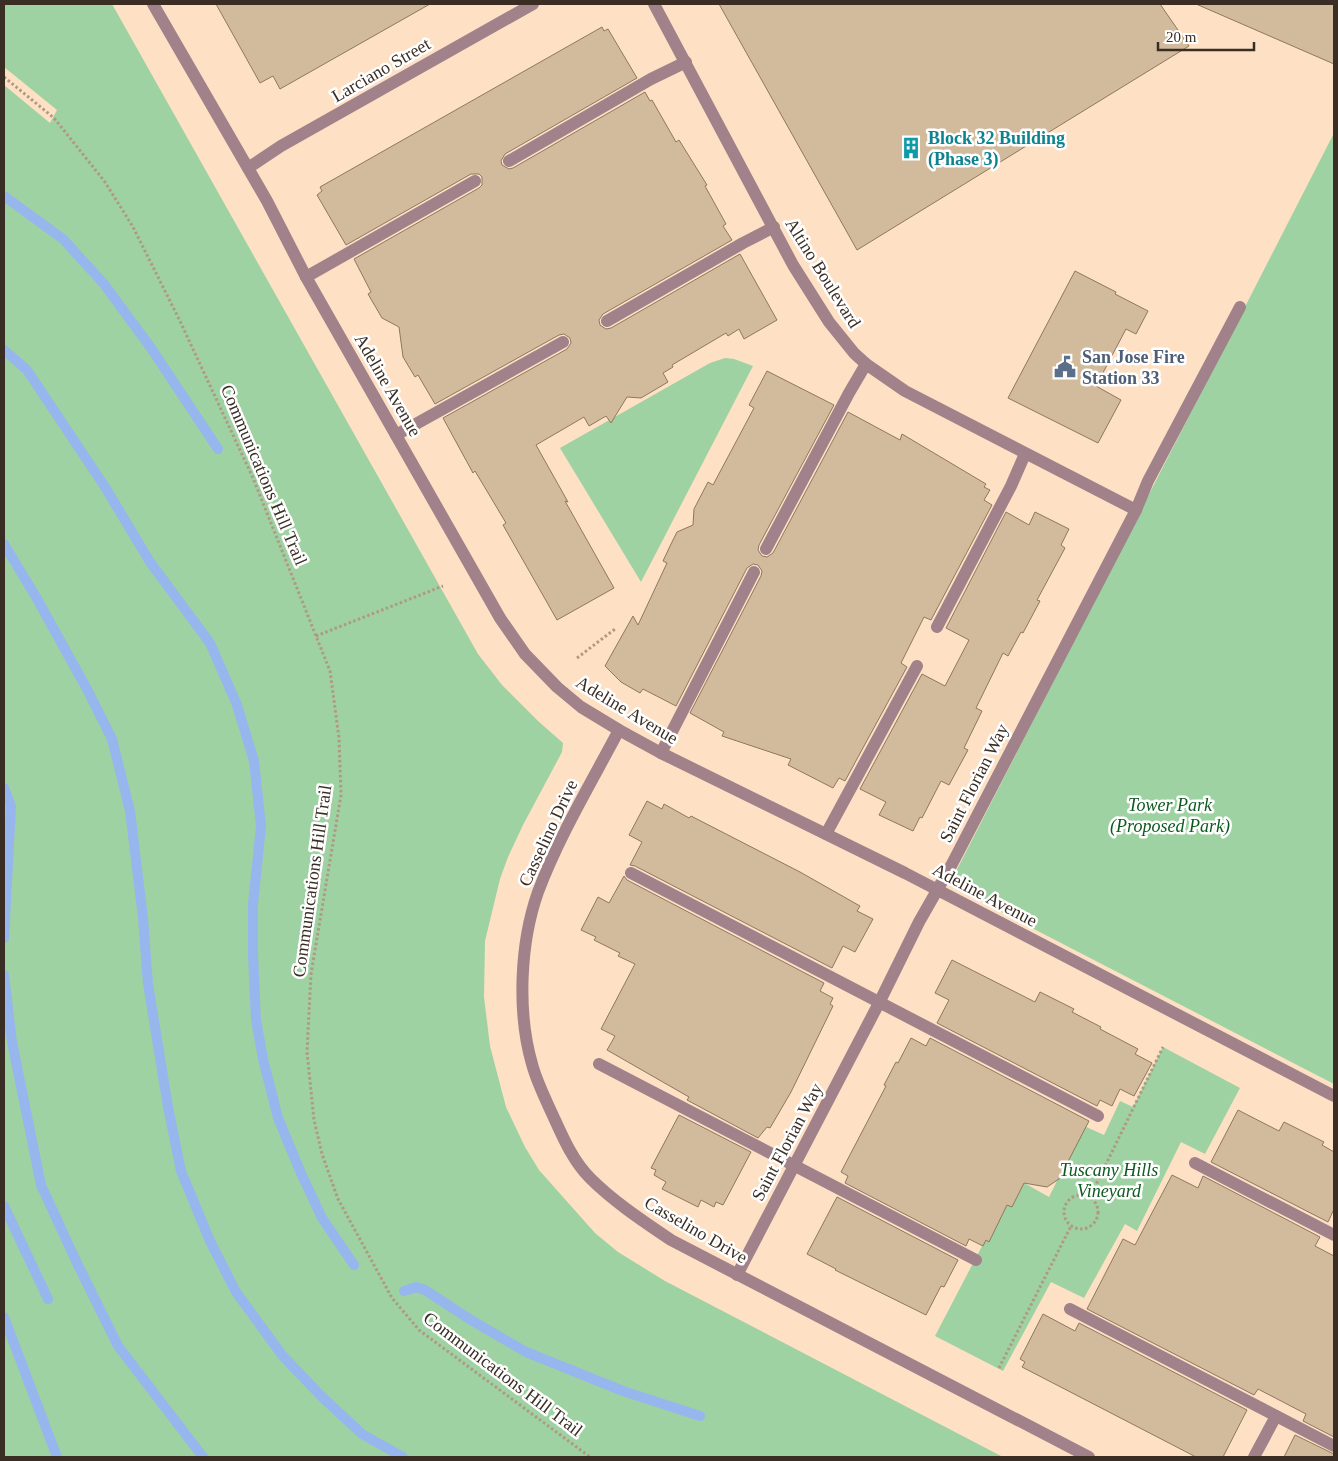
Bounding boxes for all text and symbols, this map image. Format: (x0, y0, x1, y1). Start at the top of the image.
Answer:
scale bar (1158, 20, 1254, 52)
text: 20 m (1166, 29, 1197, 45)
street label: Larciano Street (328, 34, 434, 106)
place label: Block 32 Building (Phase 3) (928, 128, 1065, 170)
building icon: Block 32 Building (Phase 3) (898, 135, 924, 161)
street label: Altino Boulevard (781, 214, 865, 332)
street label: Adeline Avenue (351, 330, 425, 440)
place label: San Jose Fire Station 33 (1082, 347, 1185, 388)
public building icon: San Jose Fire Station 33 (1052, 354, 1078, 380)
street label: Communications Hill Trail (217, 382, 311, 568)
street label: Adeline Avenue (573, 672, 681, 748)
street label: Saint Florian Way (936, 720, 1012, 846)
street label: Casselino Drive (515, 776, 581, 890)
street label: Communications Hill Trail (289, 784, 335, 978)
park label: Tower Park (Proposed Park) (1110, 795, 1230, 837)
street label: Adeline Avenue (929, 859, 1041, 931)
street label: Saint Florian Way (748, 1080, 826, 1204)
park label: Tuscany Hills Vineyard (1060, 1160, 1158, 1201)
street label: Casselino Drive (641, 1192, 751, 1268)
street label: Communications Hill Trail (420, 1308, 586, 1440)

